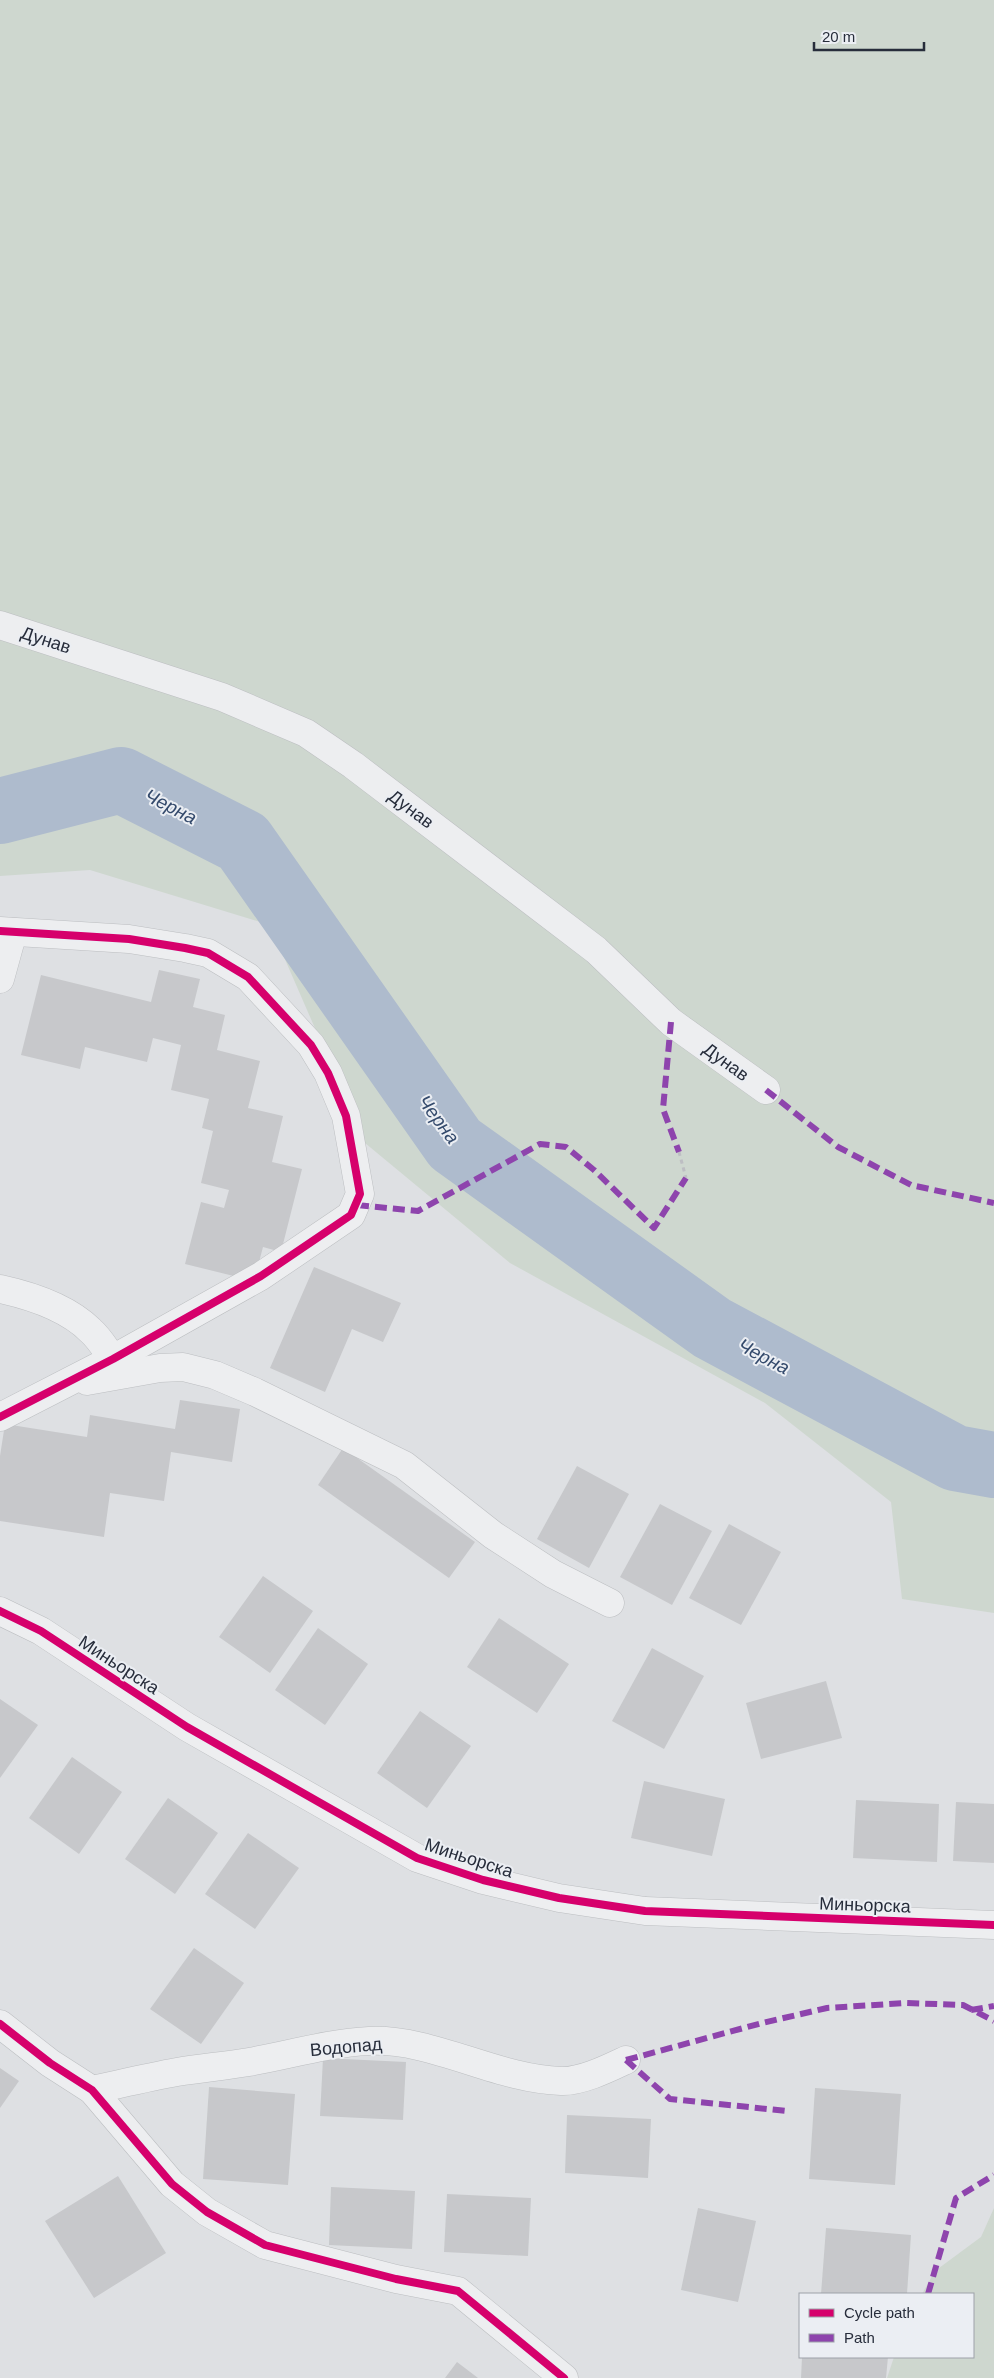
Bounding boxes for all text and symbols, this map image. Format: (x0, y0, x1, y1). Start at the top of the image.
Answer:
scale bar (814, 20, 924, 52)
text: 20 m (822, 28, 855, 45)
street label: Дунав (19, 623, 73, 657)
water label: Черна (142, 785, 200, 828)
street label: Дунав (385, 786, 437, 832)
street label: Дунав (699, 1039, 753, 1085)
water label: Черна (414, 1091, 464, 1148)
water label: Черна (735, 1334, 793, 1379)
street label: Миньорска (75, 1632, 164, 1699)
street label: Миньорска (422, 1834, 517, 1882)
street label: Миньорска (819, 1893, 912, 1917)
street label: Водопад (309, 2034, 383, 2060)
legend (799, 2293, 974, 2358)
text: Cycle path (844, 2304, 915, 2321)
text: Path (844, 2329, 875, 2346)

